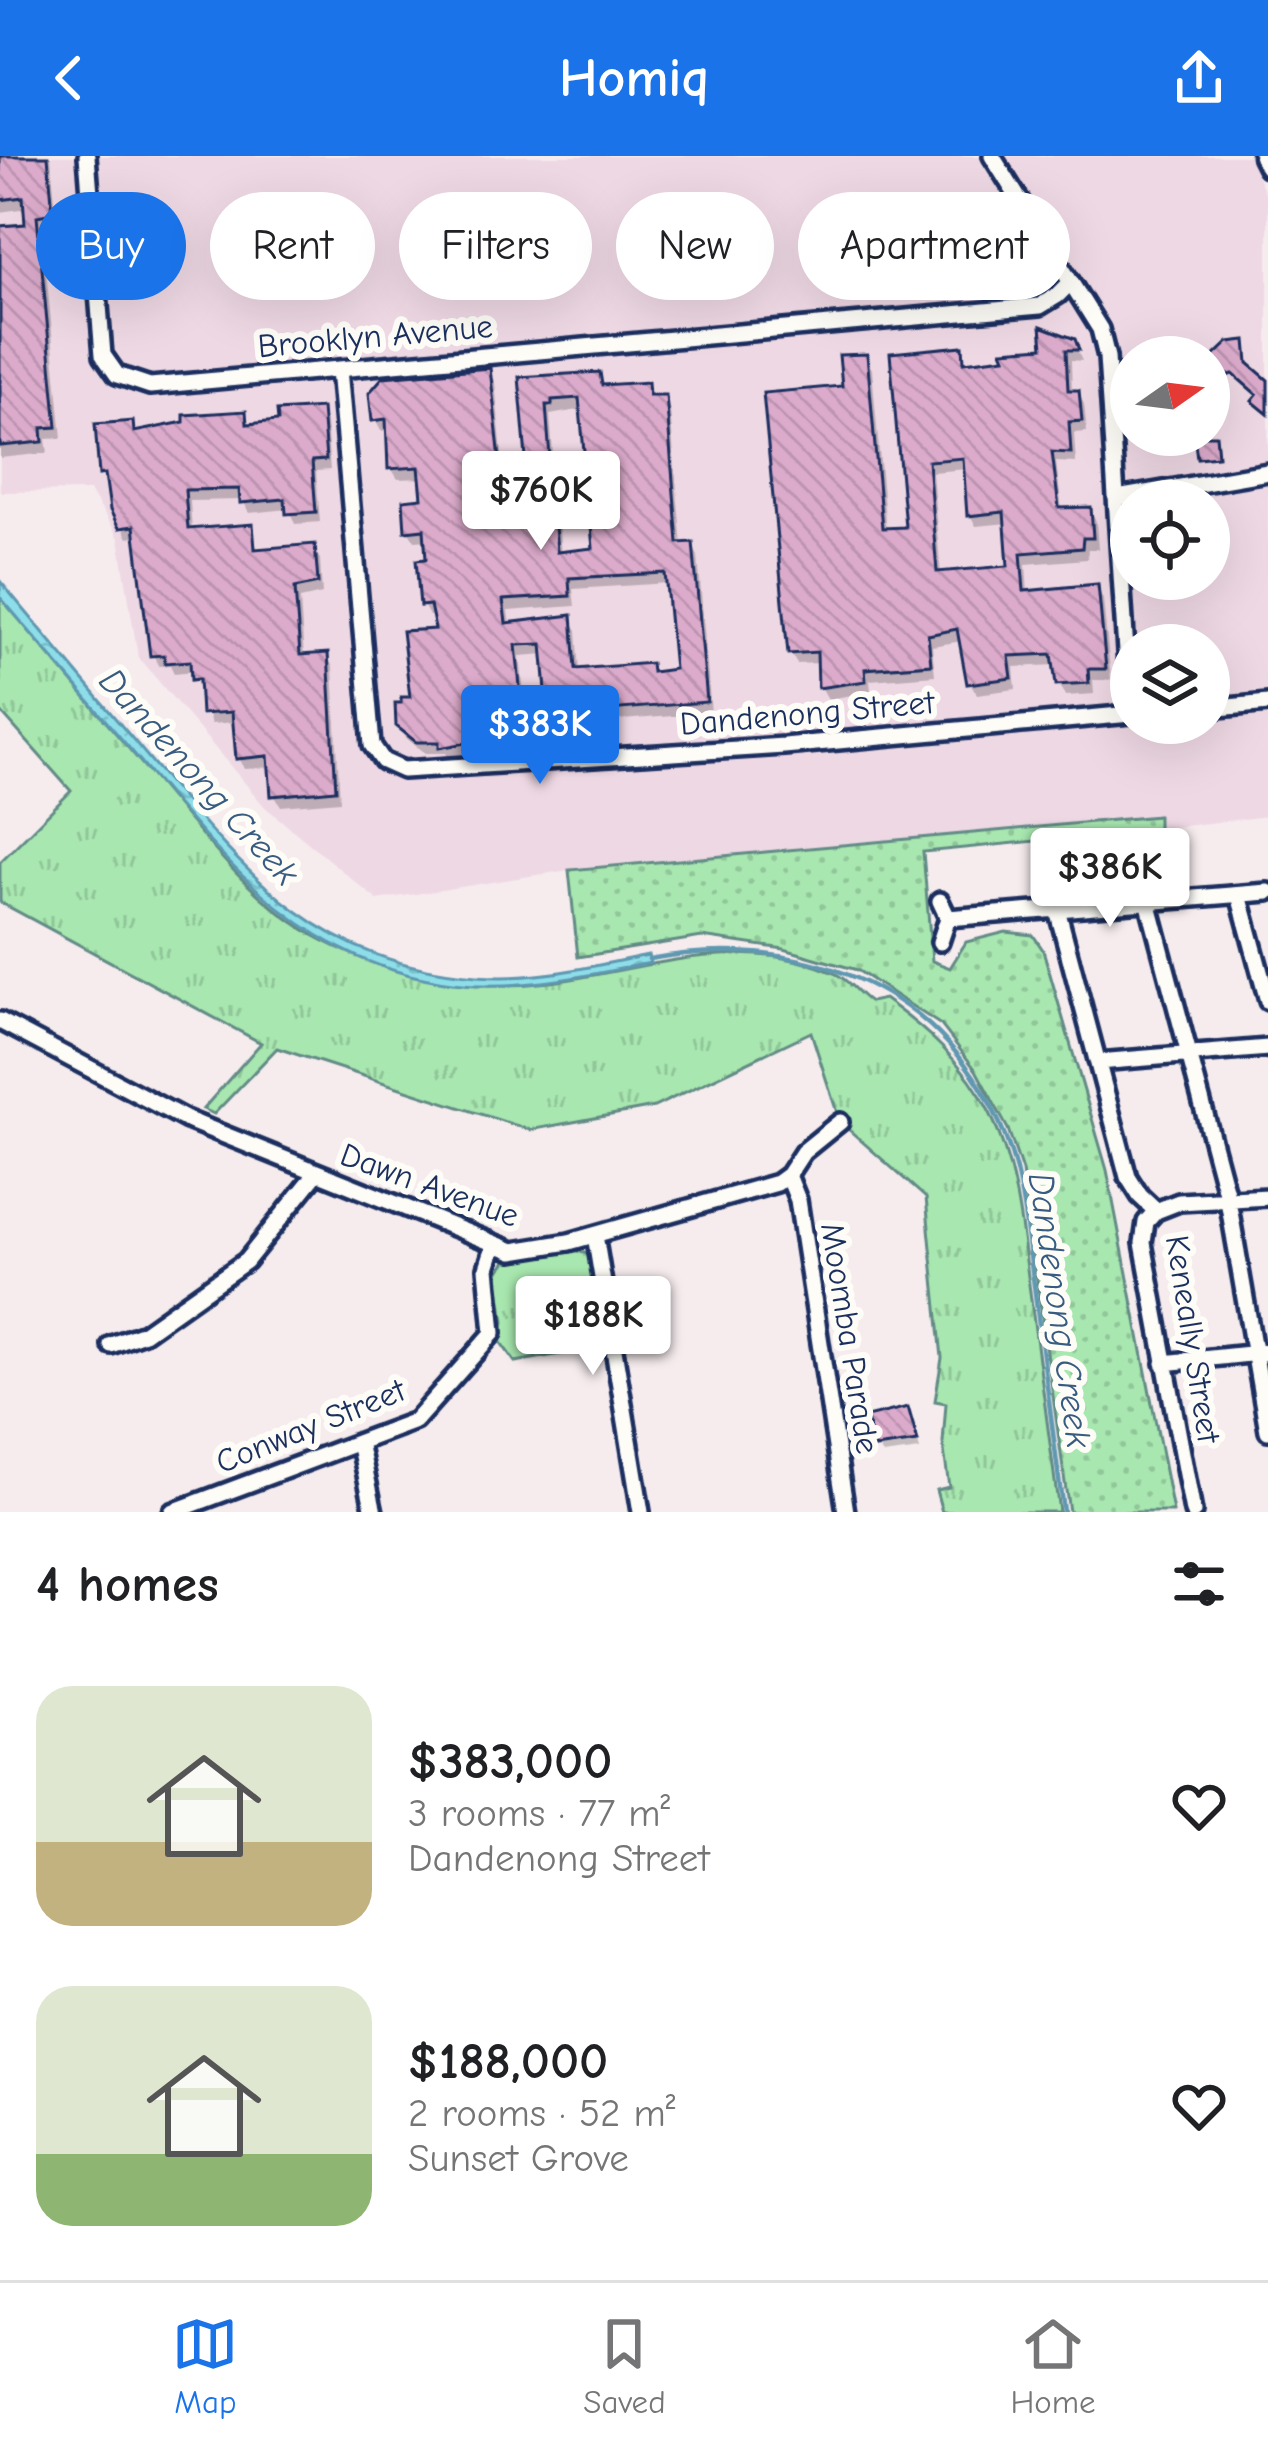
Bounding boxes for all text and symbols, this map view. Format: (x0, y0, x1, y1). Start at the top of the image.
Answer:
icon: back (36, 45, 102, 111)
icon: share (1166, 45, 1232, 111)
text: Homiq (559, 47, 709, 110)
chip: Buy (36, 192, 186, 300)
chip: Rent (210, 192, 375, 300)
chip: Filters (399, 192, 592, 300)
chip: New (616, 192, 774, 300)
chip: Apartment (798, 192, 1070, 300)
street label: Brooklyn Avenue (256, 307, 494, 365)
north arrow (1110, 336, 1230, 456)
map controls (1110, 336, 1230, 744)
pin: $760K (457, 451, 625, 553)
text: $760K (489, 467, 593, 512)
button: locate (1110, 480, 1230, 600)
button: layers (1110, 624, 1230, 744)
water label: Dandenong Creek (91, 660, 307, 894)
street label: Dandenong Street (678, 683, 937, 743)
pin: $383K (456, 685, 624, 787)
text: $383K (488, 701, 592, 746)
pin: $386K (1026, 828, 1194, 930)
text: $386K (1057, 844, 1163, 889)
street label: Dawn Avenue (335, 1135, 524, 1235)
water label: Dandenong Creek (1020, 1170, 1099, 1451)
street label: Moomba Parade (813, 1220, 887, 1456)
street label: Keneally Street (1158, 1233, 1228, 1447)
pin: $188K (509, 1276, 677, 1378)
text: $188K (543, 1292, 643, 1337)
street label: Conway Street (210, 1370, 412, 1481)
icon: filters (1166, 1551, 1232, 1617)
text: 4 homes (36, 1555, 219, 1614)
text: $383,000 (408, 1732, 612, 1791)
icon: home (132, 1734, 276, 1878)
icon: heart (1166, 1773, 1232, 1839)
text: 3 rooms · 77 m² (408, 1791, 670, 1836)
text: Dandenong Street (408, 1836, 710, 1881)
text: $188,000 (408, 2032, 608, 2091)
icon: home (132, 2034, 276, 2178)
icon: heart (1166, 2073, 1232, 2139)
text: 2 rooms · 52 m² (408, 2091, 675, 2136)
text: Sunset Grove (408, 2136, 629, 2181)
tab: Map (172, 2311, 238, 2421)
tab: Saved (583, 2311, 666, 2421)
tab: Home (1010, 2311, 1096, 2421)

